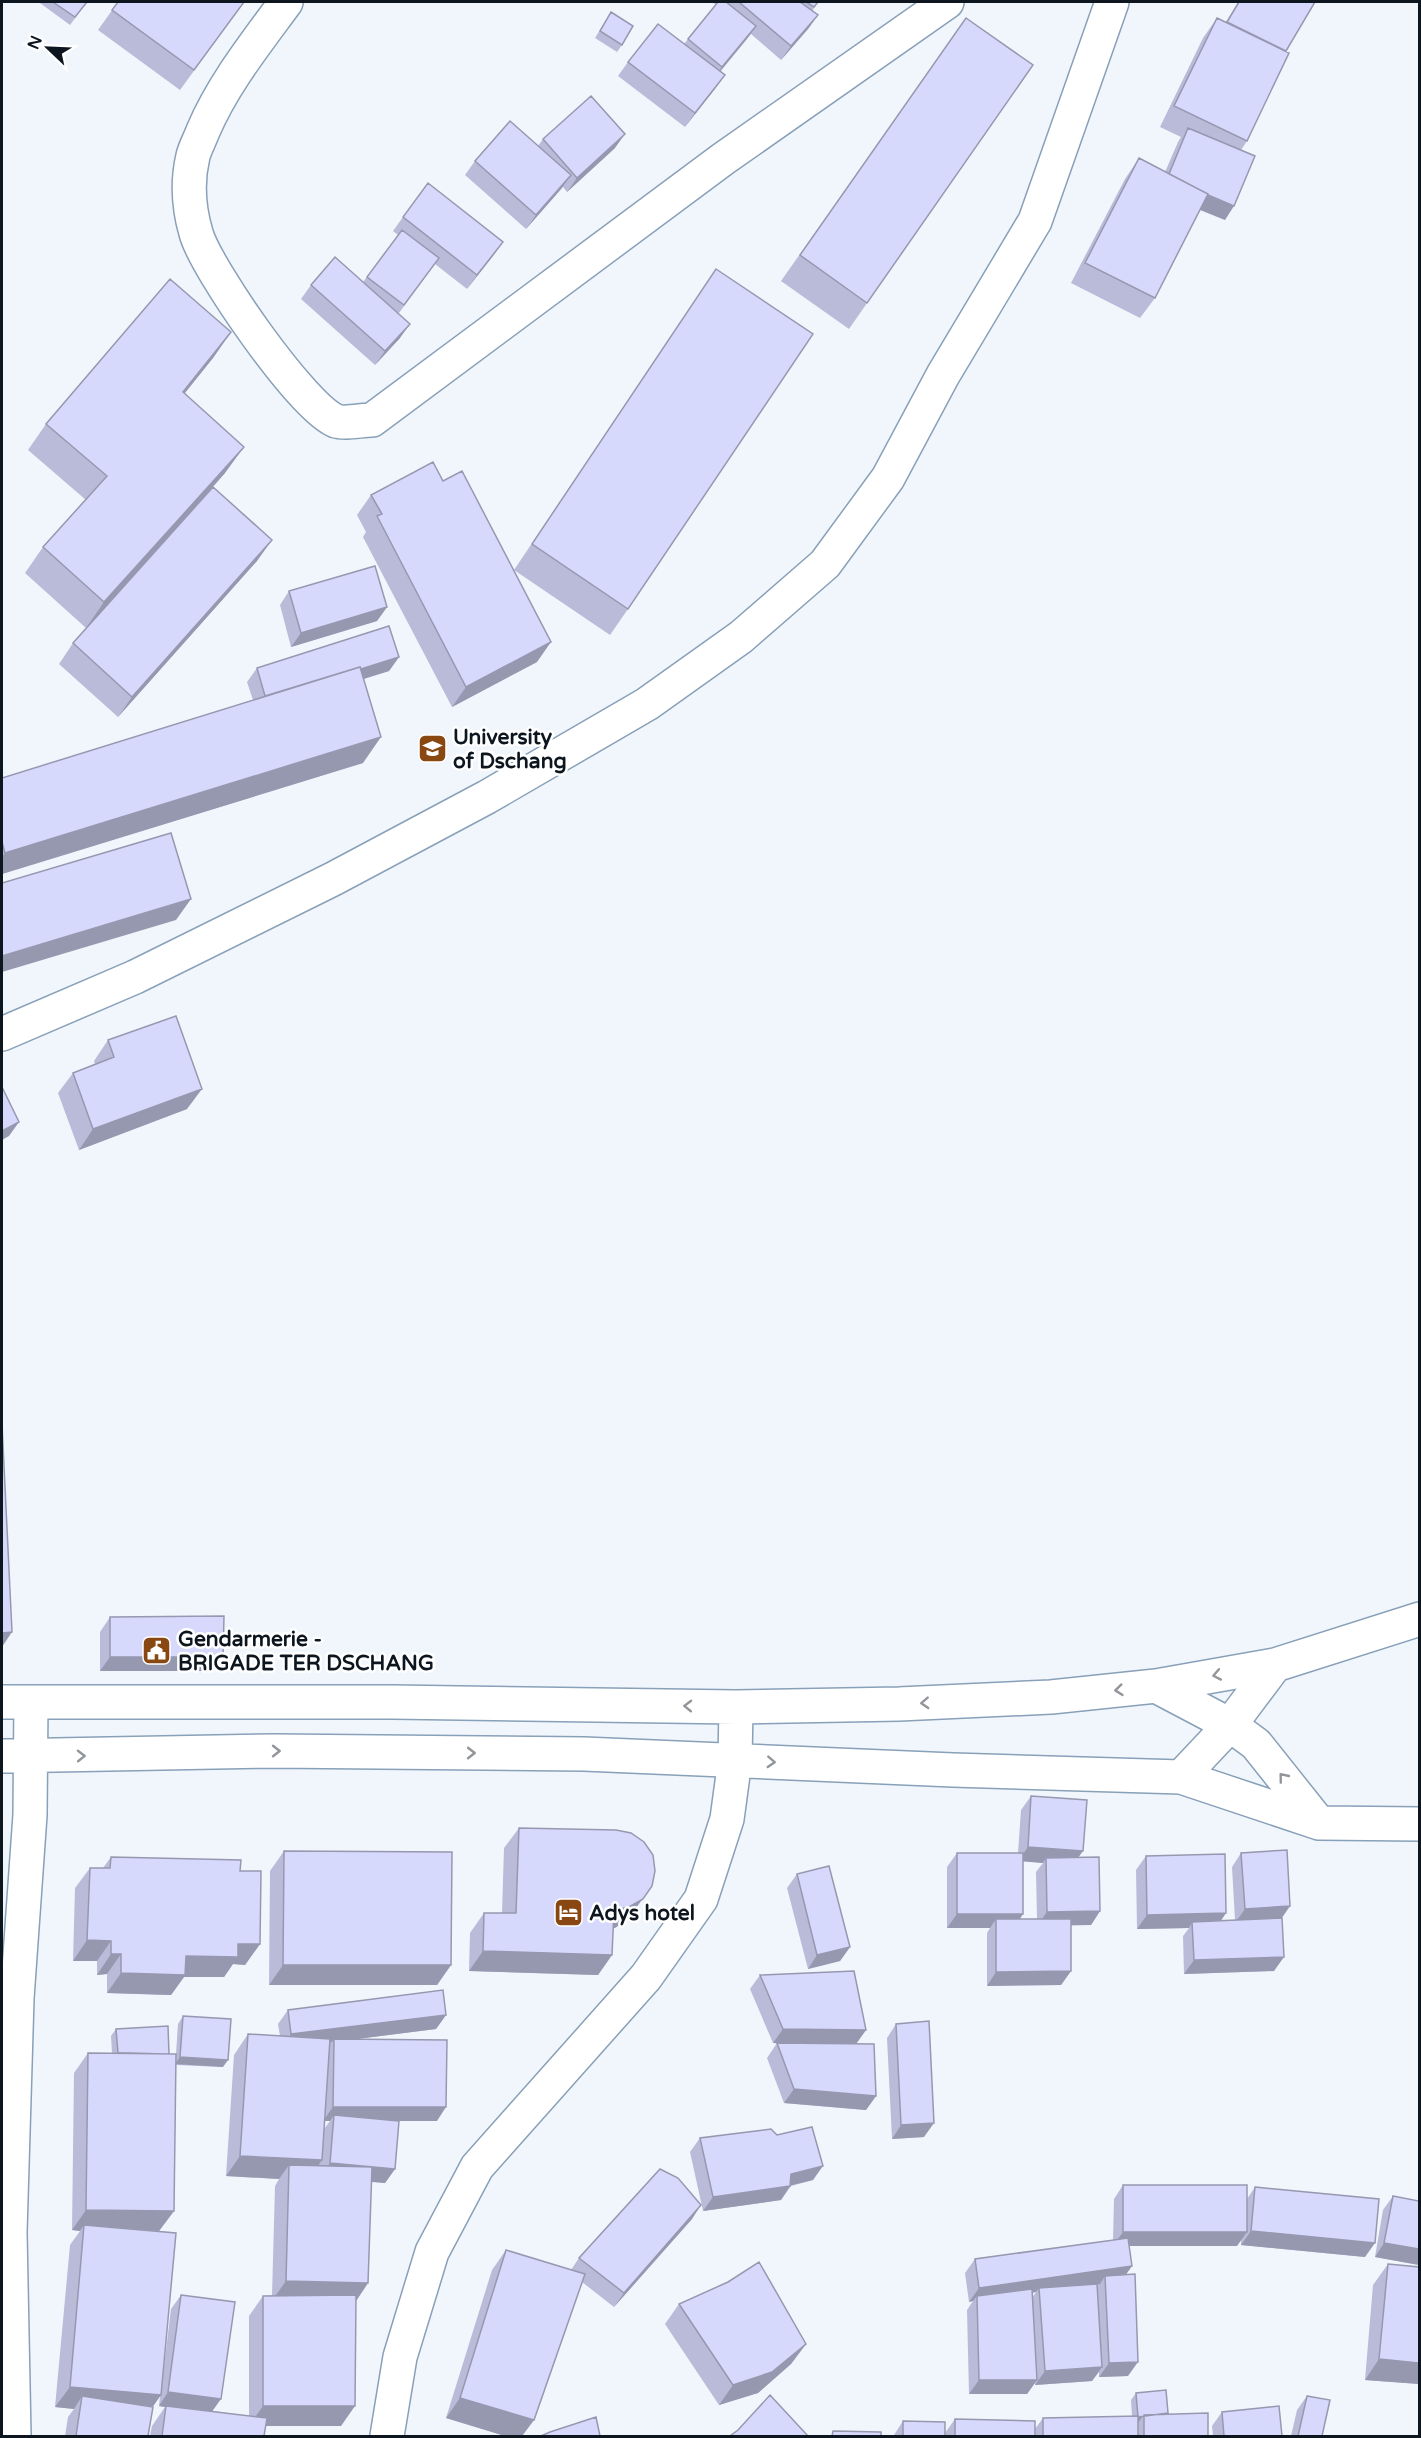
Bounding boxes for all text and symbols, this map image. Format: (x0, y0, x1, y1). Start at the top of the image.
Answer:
north arrow (18, 18, 78, 78)
text: N (23, 33, 47, 52)
place label: University of Dschang (453, 725, 567, 774)
school or university icon: University of Dschang (416, 733, 448, 765)
place label: Gendarmerie - BRIGADE TER DSCHANG (178, 1627, 434, 1676)
public building icon: Gendarmerie - BRIGADE TER DSCHANG (141, 1635, 173, 1667)
one-way arrow (1213, 1668, 1223, 1681)
one-way arrow (1115, 1683, 1124, 1696)
one-way arrow (920, 1696, 929, 1709)
one-way arrow (683, 1700, 692, 1713)
one-way arrow (271, 1745, 280, 1757)
one-way arrow (466, 1747, 475, 1759)
one-way arrow (76, 1749, 85, 1762)
one-way arrow (766, 1756, 775, 1768)
one-way arrow (1279, 1773, 1290, 1784)
hotel icon: Adys hotel (552, 1897, 584, 1929)
place label: Adys hotel (589, 1901, 695, 1926)

